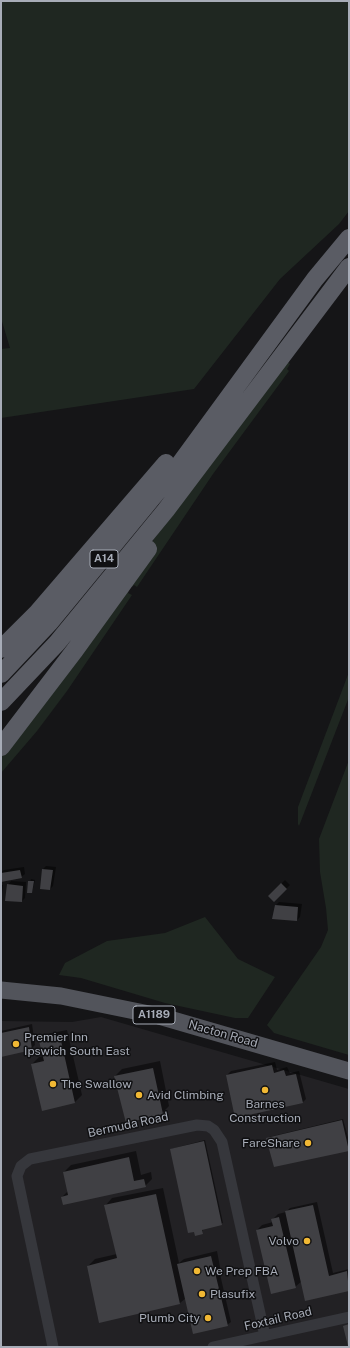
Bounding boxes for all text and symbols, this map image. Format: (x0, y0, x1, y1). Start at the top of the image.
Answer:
road number: A14 (90, 550, 118, 568)
road number: A1189 (133, 1006, 175, 1024)
street label: Nacton Road (187, 1017, 259, 1051)
place label: Premier Inn Ipswich South East (24, 1030, 130, 1058)
marker: Premier Inn Ipswich South East (11, 1039, 21, 1049)
place label: The Swallow (61, 1077, 132, 1091)
marker: The Swallow (48, 1079, 58, 1089)
marker: Barnes Construction (260, 1085, 270, 1095)
place label: Avid Climbing (147, 1088, 224, 1102)
marker: Avid Climbing (134, 1090, 144, 1100)
place label: Barnes Construction (229, 1097, 301, 1125)
street label: Bermuda Road (86, 1109, 170, 1141)
place label: FareShare (242, 1136, 300, 1150)
marker: FareShare (303, 1138, 313, 1148)
place label: Volvo (269, 1234, 299, 1248)
marker: Volvo (302, 1236, 312, 1246)
place label: We Prep FBA (205, 1264, 278, 1278)
marker: We Prep FBA (192, 1266, 202, 1276)
place label: Plasufix (210, 1287, 255, 1301)
marker: Plasufix (197, 1289, 207, 1299)
street label: Foxtail Road (243, 1304, 313, 1334)
place label: Plumb City (139, 1311, 200, 1325)
marker: Plumb City (203, 1313, 213, 1323)

